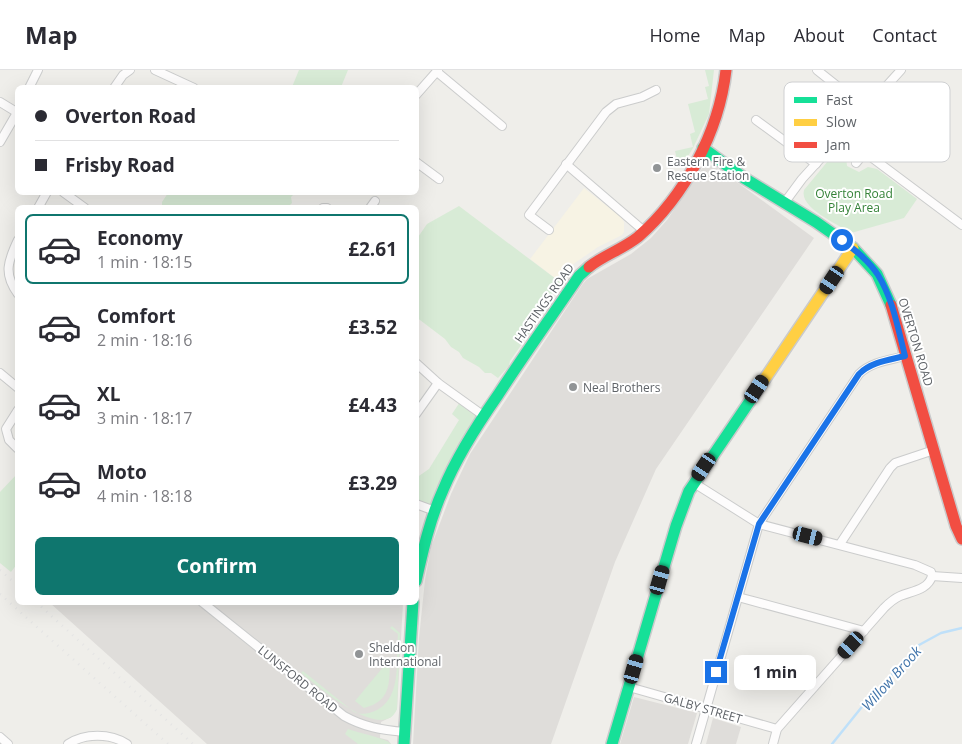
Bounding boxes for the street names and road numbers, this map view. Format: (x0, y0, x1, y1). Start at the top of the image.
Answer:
street label: HASTINGS ROAD (510, 260, 578, 346)
street label: OVERTON ROAD (894, 296, 938, 388)
street label: LUNSFORD ROAD (254, 641, 342, 717)
street label: GALBY STREET (662, 689, 744, 727)

